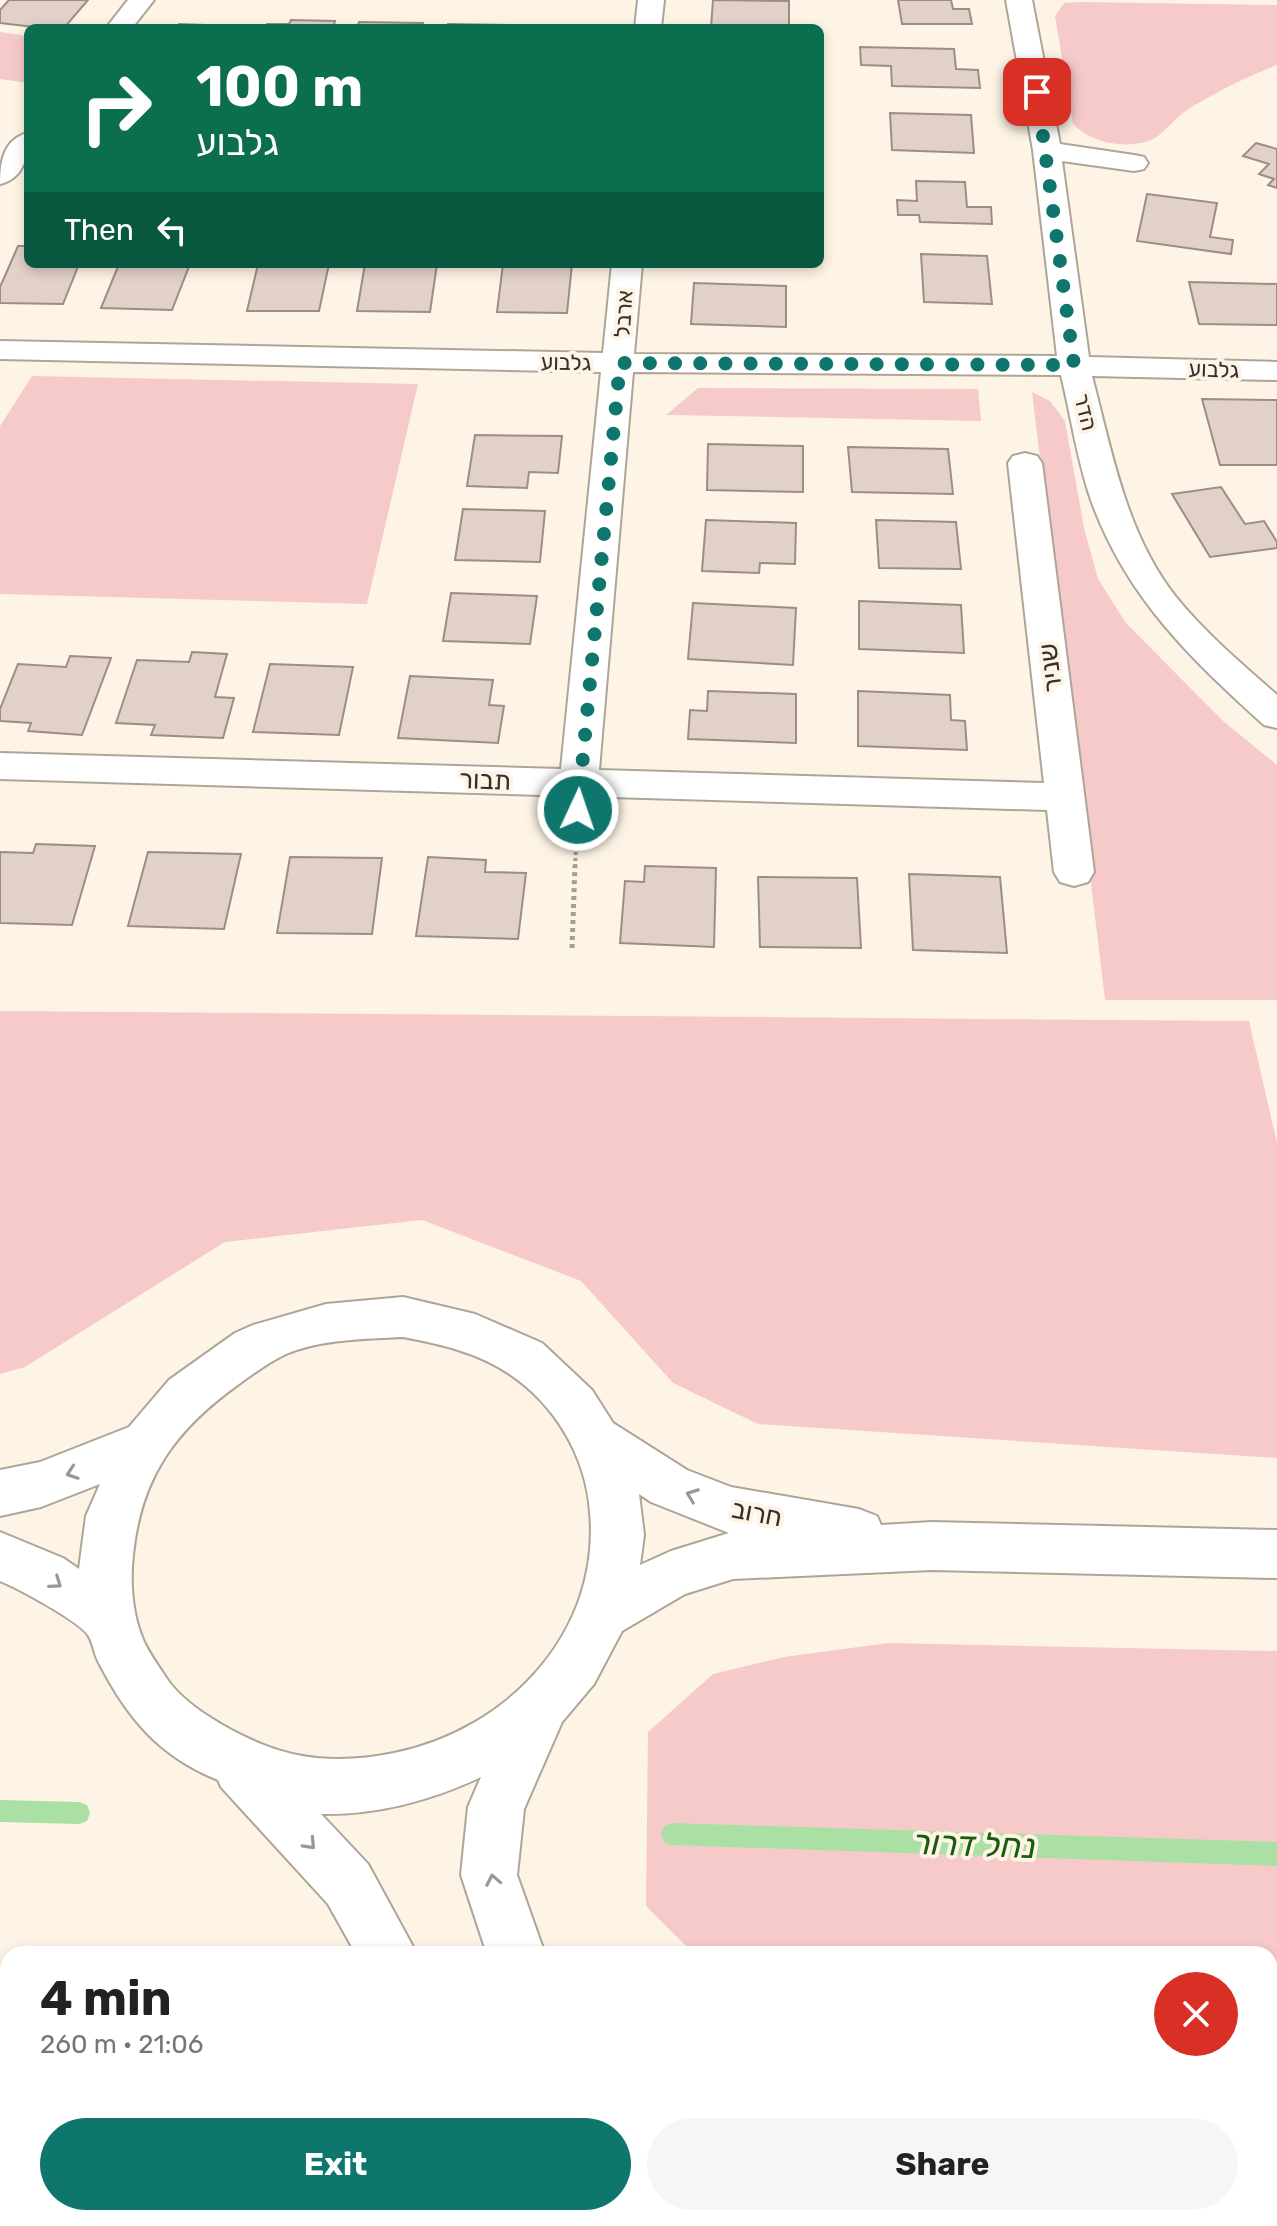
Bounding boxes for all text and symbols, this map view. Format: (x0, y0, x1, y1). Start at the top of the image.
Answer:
text: 100 m (196, 54, 363, 120)
icon: right (64, 56, 168, 160)
pin (1003, 58, 1071, 126)
icon: arrive (1015, 70, 1059, 114)
text: גלבוע (196, 121, 279, 164)
icon: left (150, 208, 194, 252)
text: Then (64, 212, 134, 248)
street label: ארבל (608, 289, 639, 339)
street label: גלבוע (540, 349, 592, 376)
street label: גלבוע (1188, 355, 1240, 384)
street label: הדר (1068, 391, 1103, 433)
street label: שניר (1032, 642, 1069, 694)
street label: תבור (459, 764, 511, 797)
position arrow (536, 768, 620, 852)
one-way arrow (66, 1463, 80, 1480)
one-way arrow (686, 1488, 700, 1505)
street label: חרוב (729, 1493, 785, 1534)
one-way arrow (48, 1573, 62, 1588)
water label: נחל דרור (912, 1822, 1036, 1867)
one-way arrow (301, 1835, 316, 1849)
one-way arrow (485, 1873, 502, 1887)
text: 4 min (40, 1970, 172, 2027)
button: close (1154, 1972, 1238, 2056)
text: 260 m · 21:06 (40, 2029, 204, 2060)
button: Exit (40, 2118, 631, 2210)
button: Share (647, 2118, 1238, 2210)

